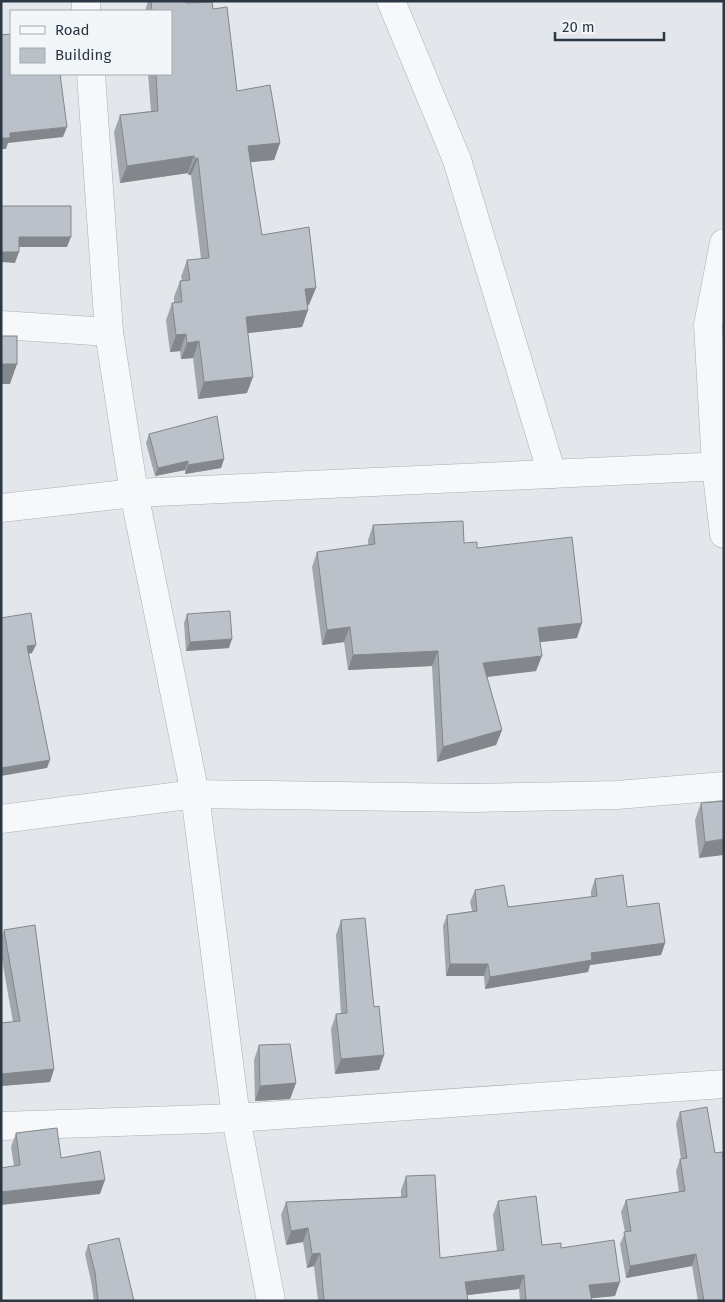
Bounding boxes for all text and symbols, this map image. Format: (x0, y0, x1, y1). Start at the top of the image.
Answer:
legend (10, 10, 172, 75)
scale bar (555, 10, 664, 42)
text: 20 m (562, 18, 595, 36)
text: Road (55, 21, 90, 39)
text: Building (55, 46, 111, 64)

